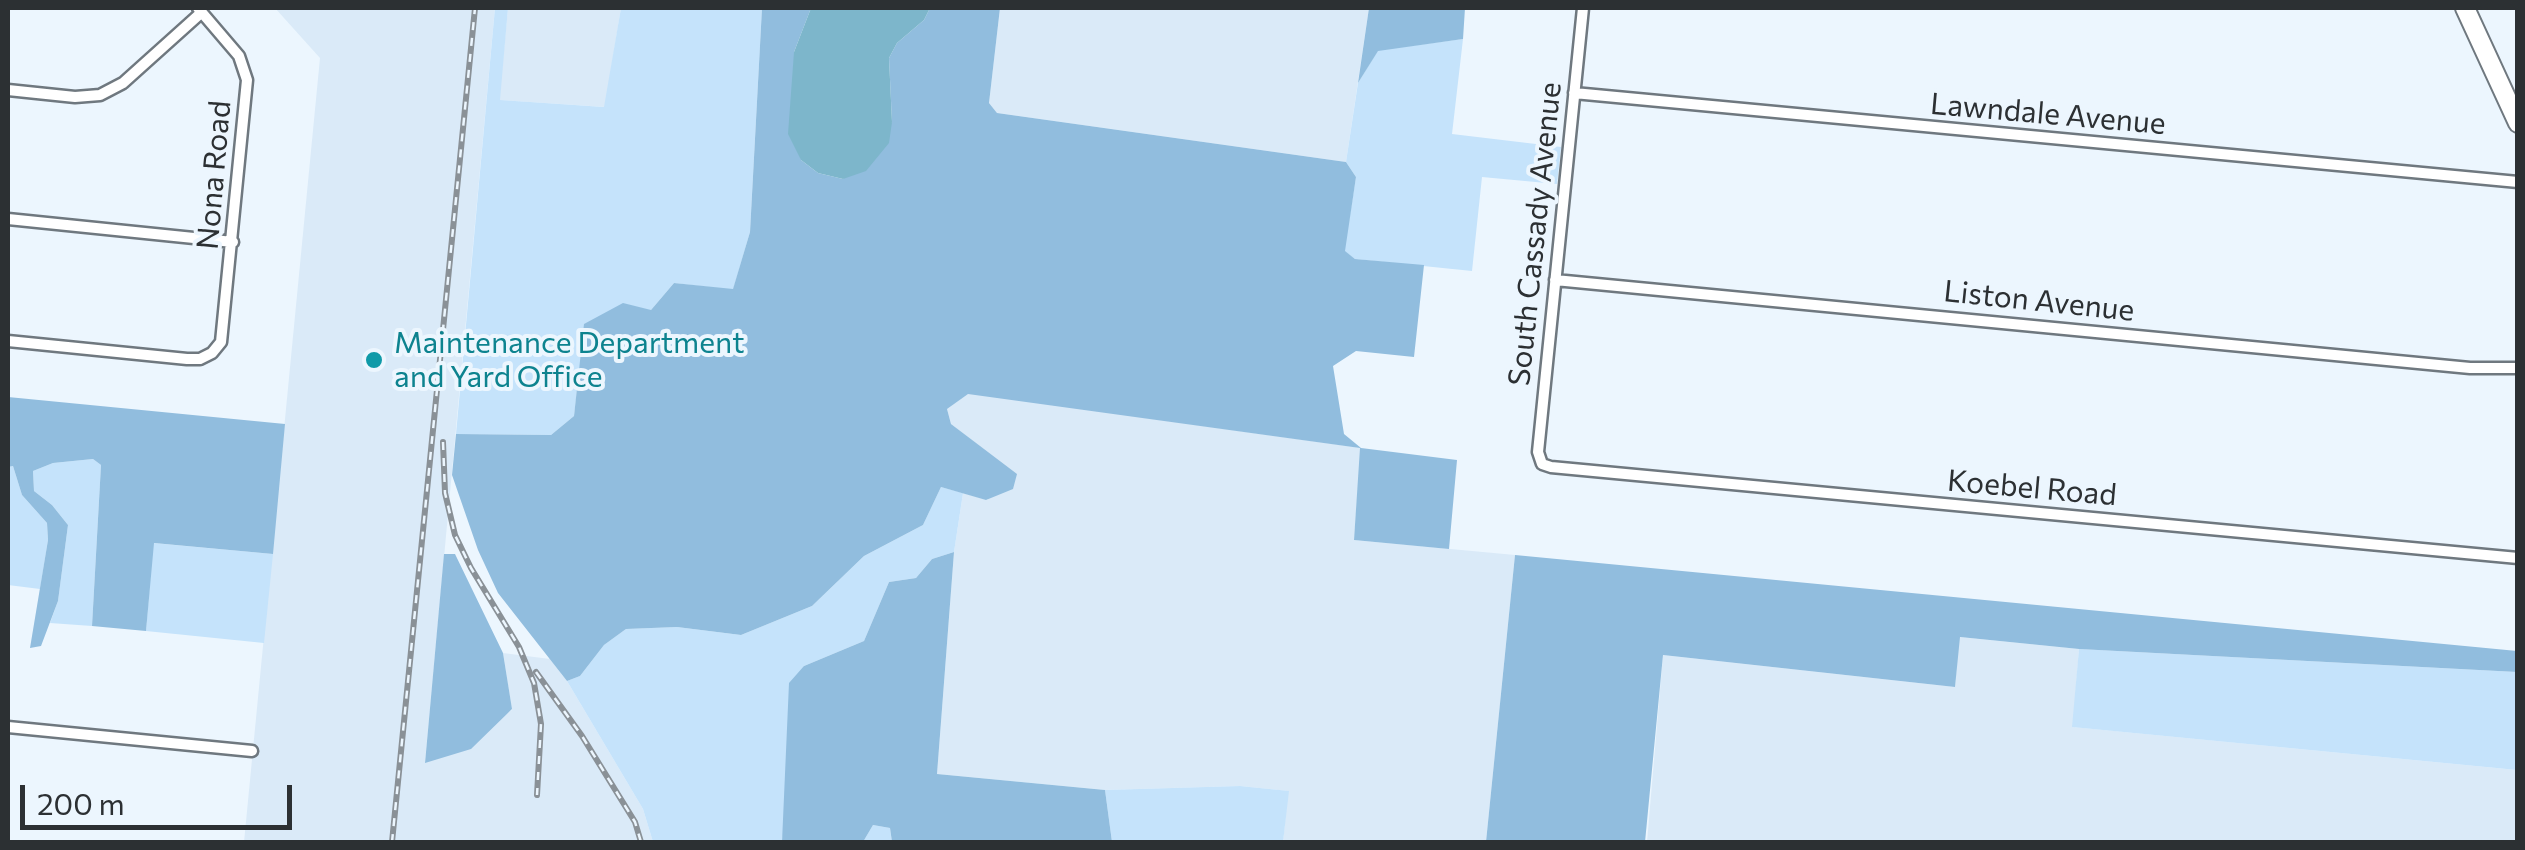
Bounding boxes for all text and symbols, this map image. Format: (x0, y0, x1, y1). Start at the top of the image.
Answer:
street label: South Cassady Avenue (1501, 80, 1569, 388)
street label: Lawndale Avenue (1929, 86, 2167, 142)
street label: Nona Road (190, 99, 238, 251)
street label: Liston Avenue (1942, 273, 2136, 329)
place label: Maintenance Department and Yard Office (394, 325, 745, 396)
marker: Maintenance Department and Yard Office (363, 349, 385, 371)
street label: Koebel Road (1946, 463, 2118, 513)
scale bar (25, 765, 298, 827)
text: 200 m (37, 784, 125, 821)

